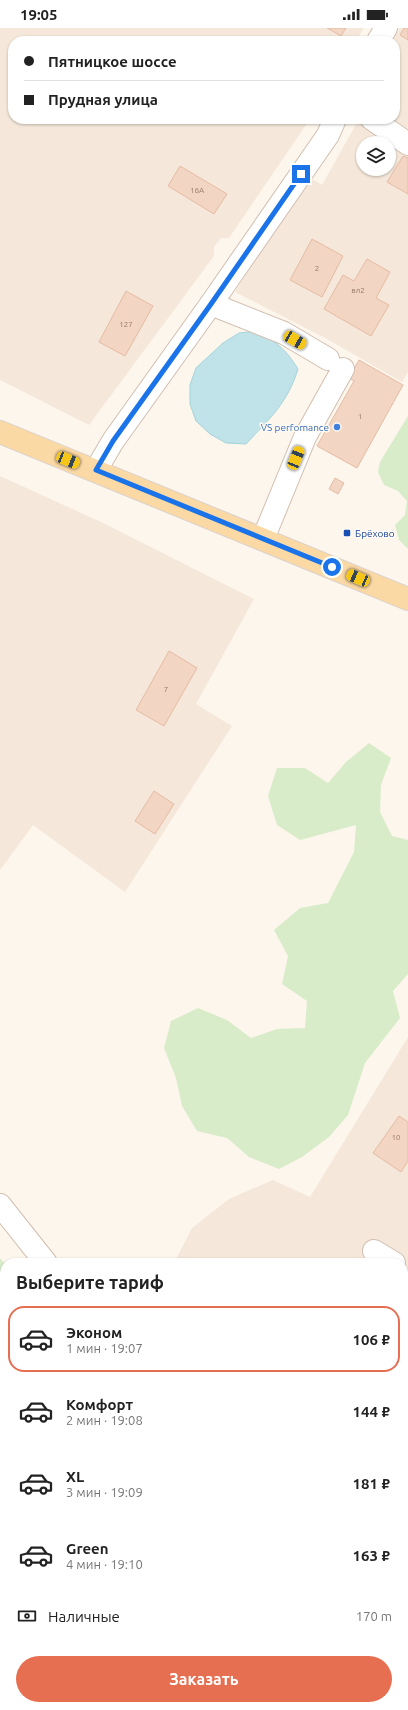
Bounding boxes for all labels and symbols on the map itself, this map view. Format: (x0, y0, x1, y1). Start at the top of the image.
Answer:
route end (292, 165, 310, 183)
house number: 16А (190, 186, 205, 195)
house number: 2 (315, 264, 319, 273)
house number: вл2 (351, 286, 365, 295)
house number: 127 (119, 320, 133, 329)
car (282, 329, 308, 351)
house number: 1 (358, 412, 362, 421)
place label: VS perfomance (261, 422, 329, 433)
marker: VS perfomance (332, 422, 342, 432)
car (286, 445, 306, 471)
car (55, 450, 81, 470)
marker: Брёхово (342, 528, 352, 538)
place label: Брёхово (355, 528, 395, 539)
route start (323, 558, 341, 576)
car (345, 568, 371, 588)
house number: 7 (164, 685, 168, 694)
house number: 10 (391, 1133, 401, 1142)

